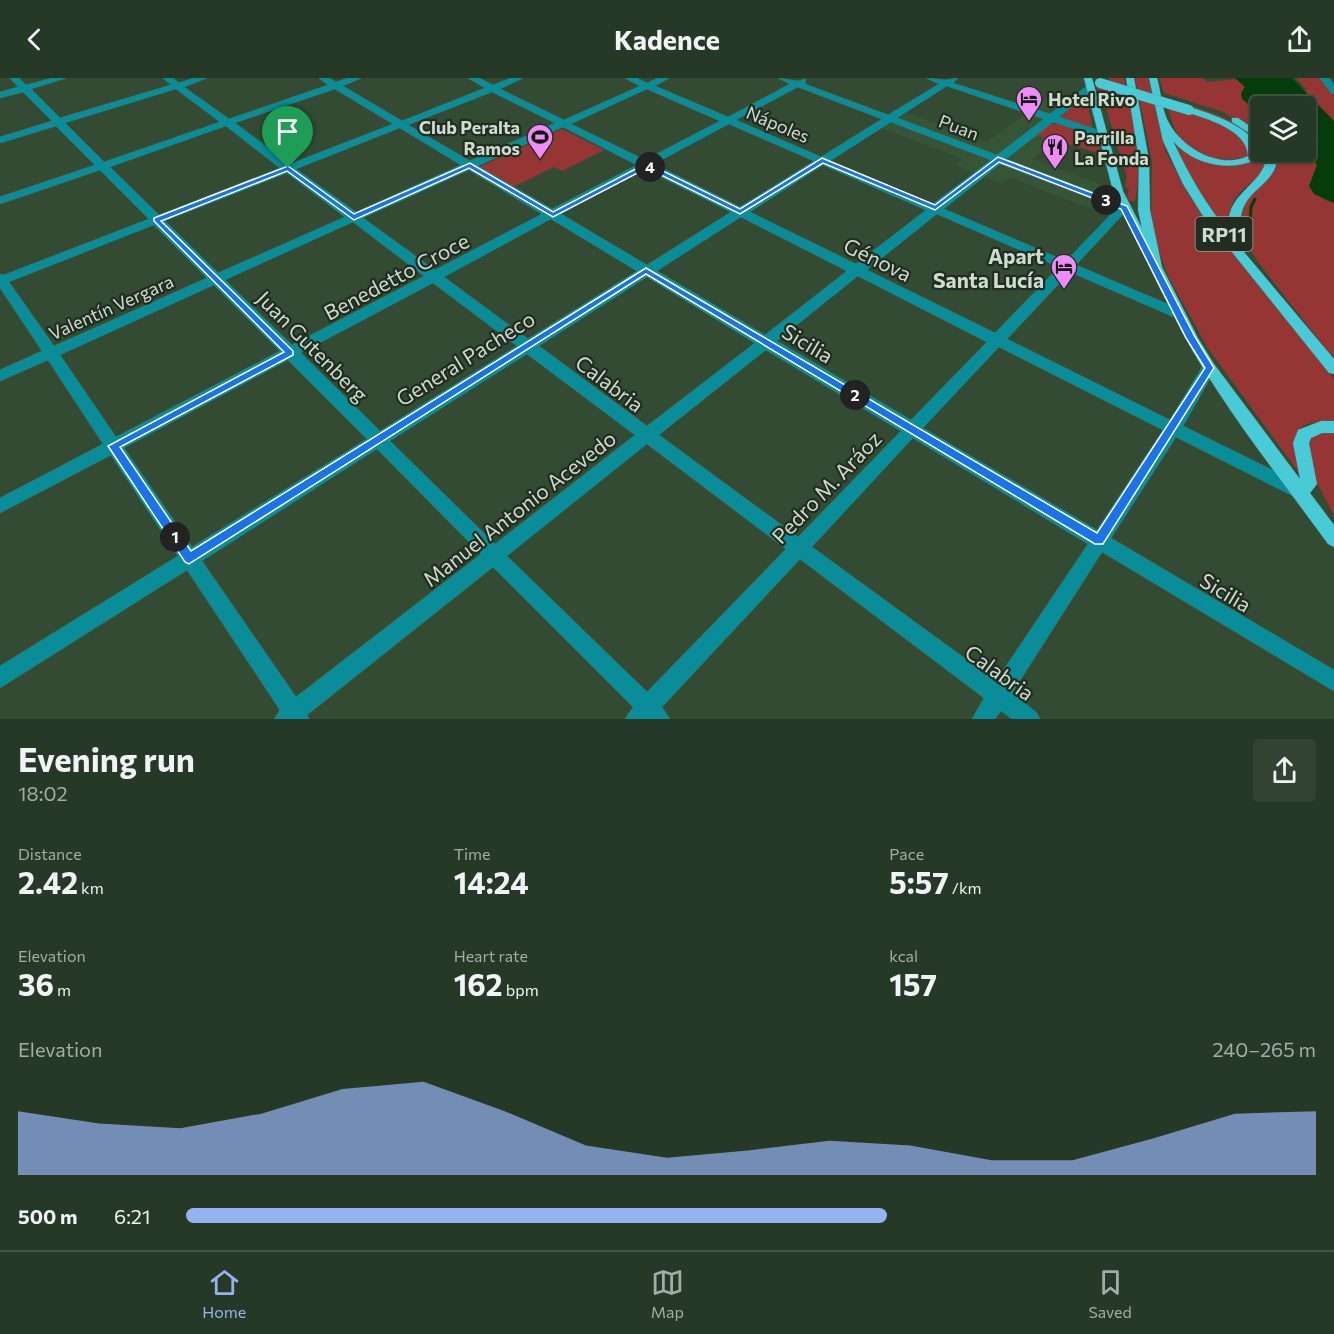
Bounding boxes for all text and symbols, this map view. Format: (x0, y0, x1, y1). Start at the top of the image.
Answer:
icon: back (18, 23, 51, 56)
text: Kadence (614, 23, 720, 56)
icon: share (1283, 23, 1316, 56)
hotel icon: Hotel Rivo (1014, 84, 1044, 122)
place label: Hotel Rivo (1048, 88, 1135, 110)
map controls (1250, 96, 1316, 162)
button: layers (1250, 96, 1316, 162)
street label: Nápoles (743, 101, 813, 147)
pin (262, 106, 313, 168)
street label: Puan (936, 109, 982, 145)
icon: arrive (271, 115, 304, 148)
place label: Club Peralta Ramos (419, 116, 520, 159)
sports icon: Club Peralta Ramos (525, 122, 555, 160)
place label: Parrilla La Fonda (1074, 126, 1149, 169)
restaurant icon: Parrilla La Fonda (1040, 132, 1070, 170)
pin: 4 (635, 152, 665, 182)
text: 4 (645, 157, 655, 176)
pin: 3 (1091, 185, 1121, 215)
text: 3 (1101, 190, 1111, 209)
road number: RP11 (1196, 217, 1252, 251)
street label: Benedetto Croce (319, 227, 473, 325)
street label: Génova (840, 232, 916, 286)
place label: Apart Santa Lucía (933, 243, 1044, 292)
hotel icon: Apart Santa Lucía (1049, 252, 1079, 290)
street label: Valentín Vergara (45, 270, 177, 344)
street label: Juan Gutenberg (252, 285, 374, 407)
street label: General Pacheco (391, 305, 539, 411)
street label: Sicilia (778, 318, 838, 368)
street label: Calabria (571, 349, 649, 417)
pin: 2 (840, 380, 870, 410)
text: 2 (850, 385, 860, 404)
street label: Manuel Antonio Acevedo (418, 425, 620, 591)
street label: Pedro M. Aráoz (766, 426, 886, 548)
pin: 1 (160, 522, 190, 552)
text: 1 (171, 527, 179, 546)
street label: Sicilia (1196, 567, 1256, 617)
street label: Calabria (961, 639, 1039, 705)
text: Evening run (18, 738, 195, 779)
button: share (1253, 739, 1316, 802)
text: 18:02 (18, 781, 68, 805)
text: Distance (18, 844, 82, 863)
text: Time (454, 844, 490, 863)
text: Pace (889, 844, 924, 863)
text: 2.42 (18, 863, 78, 900)
text: 14:24 (454, 863, 529, 900)
text: 5:57 (889, 863, 949, 900)
text: km (78, 878, 104, 897)
text: /km (949, 878, 982, 897)
text: Elevation (18, 946, 86, 965)
text: Heart rate (454, 946, 528, 965)
text: kcal (889, 946, 918, 965)
text: 36 (18, 965, 54, 1002)
text: 162 (454, 965, 503, 1002)
text: 157 (889, 965, 937, 1002)
text: m (54, 980, 71, 999)
text: bpm (503, 980, 539, 999)
text: Elevation (18, 1037, 103, 1061)
text: 240–265 m (1212, 1037, 1316, 1061)
text: 500 m (18, 1204, 78, 1228)
text: 6:21 (114, 1204, 151, 1228)
tab: Home (202, 1266, 246, 1321)
tab: Map (651, 1266, 684, 1321)
tab: Saved (1088, 1266, 1132, 1321)

